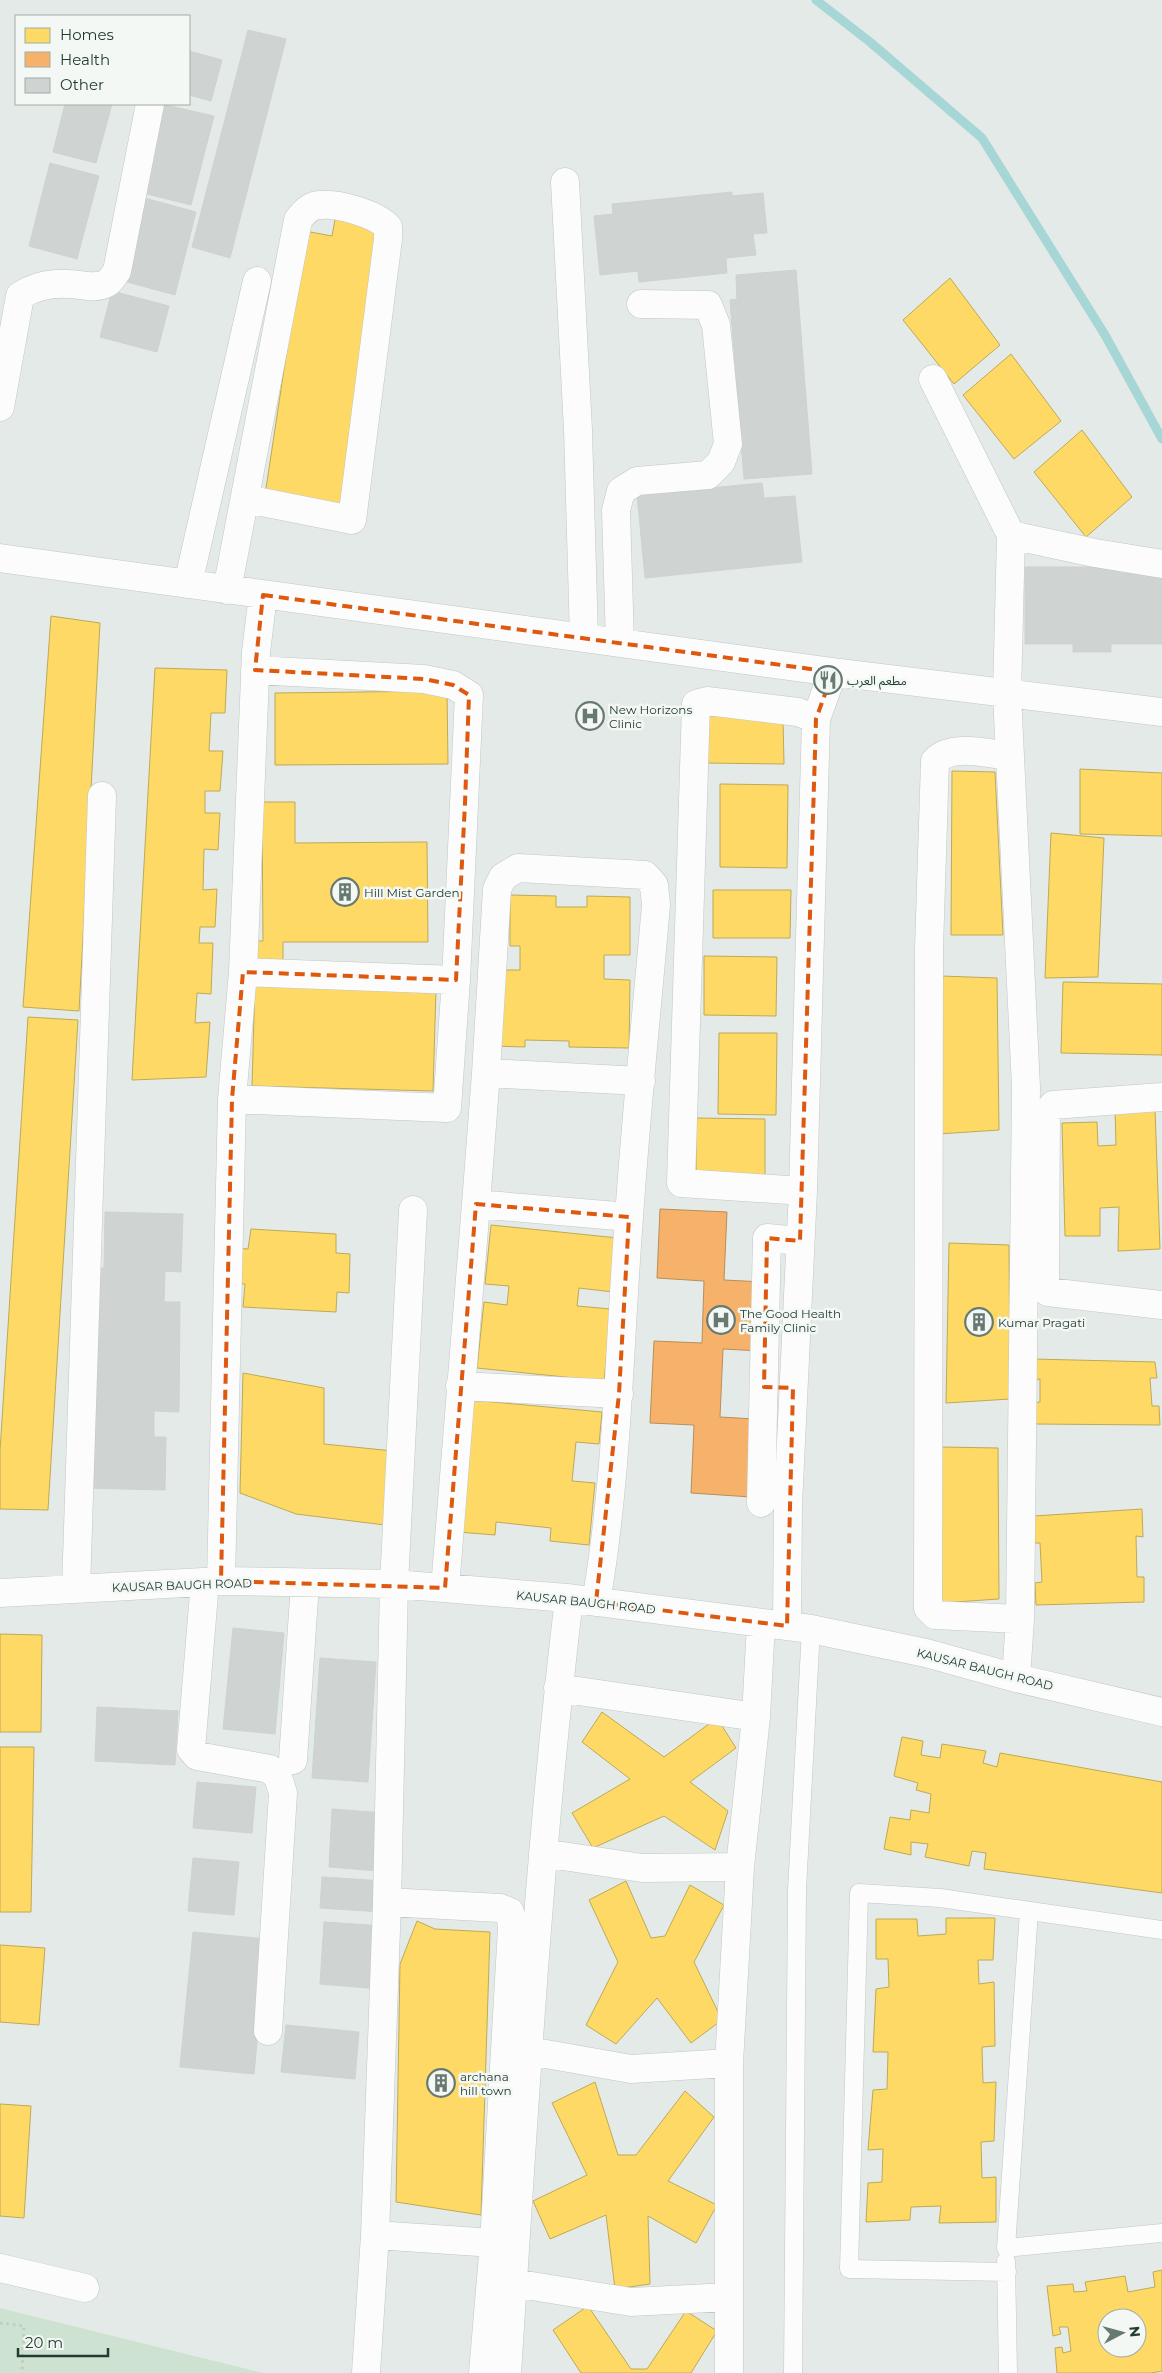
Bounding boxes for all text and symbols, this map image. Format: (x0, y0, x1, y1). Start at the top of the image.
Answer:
legend (15, 15, 190, 105)
text: Homes (60, 25, 114, 44)
text: Health (60, 50, 110, 69)
text: Other (60, 75, 104, 94)
restaurant icon: مطعم العرب (813, 665, 843, 695)
place label: مطعم العرب (847, 673, 907, 690)
hospital icon: New Horizons Clinic (575, 701, 605, 731)
place label: New Horizons Clinic (609, 702, 692, 731)
building icon: Hill Mist Garden (330, 877, 360, 907)
place label: Hill Mist Garden (364, 885, 460, 900)
hospital icon: The Good Health Family Clinic (706, 1305, 736, 1335)
place label: The Good Health Family Clinic (740, 1306, 841, 1335)
building icon: Kumar Pragati (964, 1307, 994, 1337)
place label: Kumar Pragati (998, 1315, 1085, 1330)
street label: KAUSAR BAUGH ROAD (112, 1575, 252, 1595)
street label: KAUSAR BAUGH ROAD (516, 1587, 657, 1617)
street label: KAUSAR BAUGH ROAD (915, 1645, 1055, 1693)
building icon: archana hill town (426, 2068, 456, 2098)
place label: archana hill town (460, 2069, 512, 2098)
north arrow (1097, 2308, 1147, 2358)
text: N (1125, 2325, 1144, 2338)
scale bar (18, 2326, 108, 2358)
text: 20 m (25, 2333, 63, 2352)

